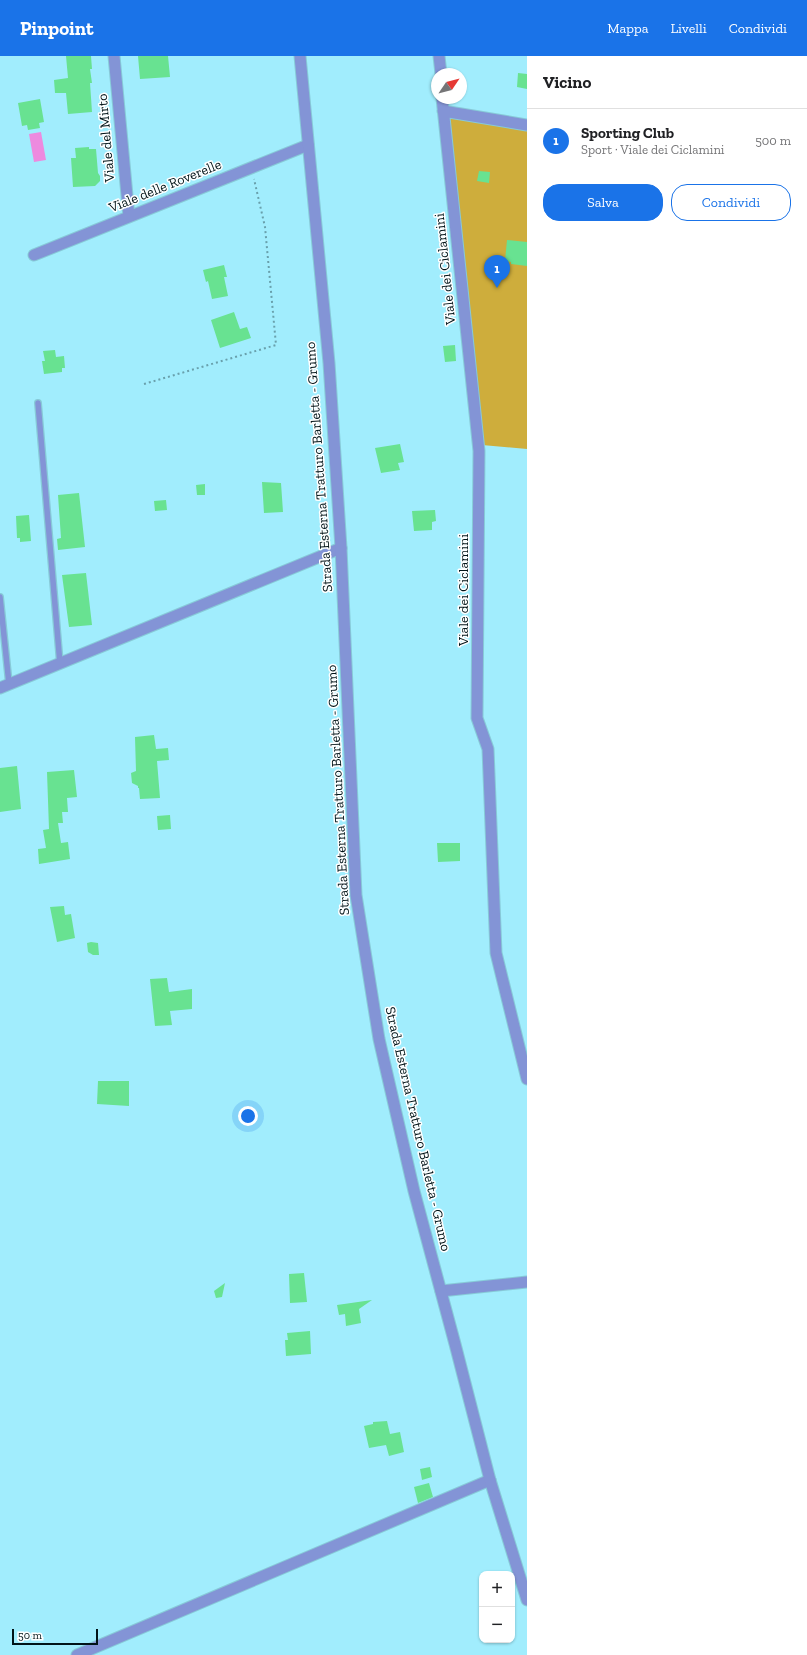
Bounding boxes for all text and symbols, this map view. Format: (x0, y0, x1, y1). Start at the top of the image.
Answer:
text: Pinpoint (20, 17, 94, 40)
text: Mappa (607, 20, 648, 37)
text: Livelli (670, 20, 707, 37)
text: Condividi (729, 20, 787, 37)
north arrow (431, 68, 467, 104)
text: Vicino (543, 72, 591, 92)
street label: Viale del Mirto (94, 93, 118, 184)
text: Sporting Club (581, 124, 674, 142)
text: 1 (553, 133, 559, 148)
text: 500 m (755, 133, 791, 148)
text: Sport · Viale dei Ciclamini (581, 142, 725, 157)
street label: Viale delle Roverelle (105, 156, 224, 217)
button: Salva (543, 184, 663, 221)
button: Condividi (671, 184, 791, 221)
street label: Viale dei Ciclamini (431, 212, 459, 327)
pin: 1 (484, 255, 510, 288)
street label: Strada Esterna Tratturo Barletta - Grumo (302, 341, 336, 593)
street label: Viale dei Ciclamini (455, 534, 472, 647)
street label: Strada Esterna Tratturo Barletta - Grumo (323, 664, 353, 916)
street label: Strada Esterna Tratturo Barletta - Grumo (382, 1005, 454, 1253)
your location (238, 1106, 258, 1126)
map controls (479, 1571, 515, 1643)
button: + (479, 1571, 515, 1607)
button: − (479, 1607, 515, 1643)
scale bar (12, 1627, 98, 1646)
text: 50 m (18, 1629, 42, 1642)

